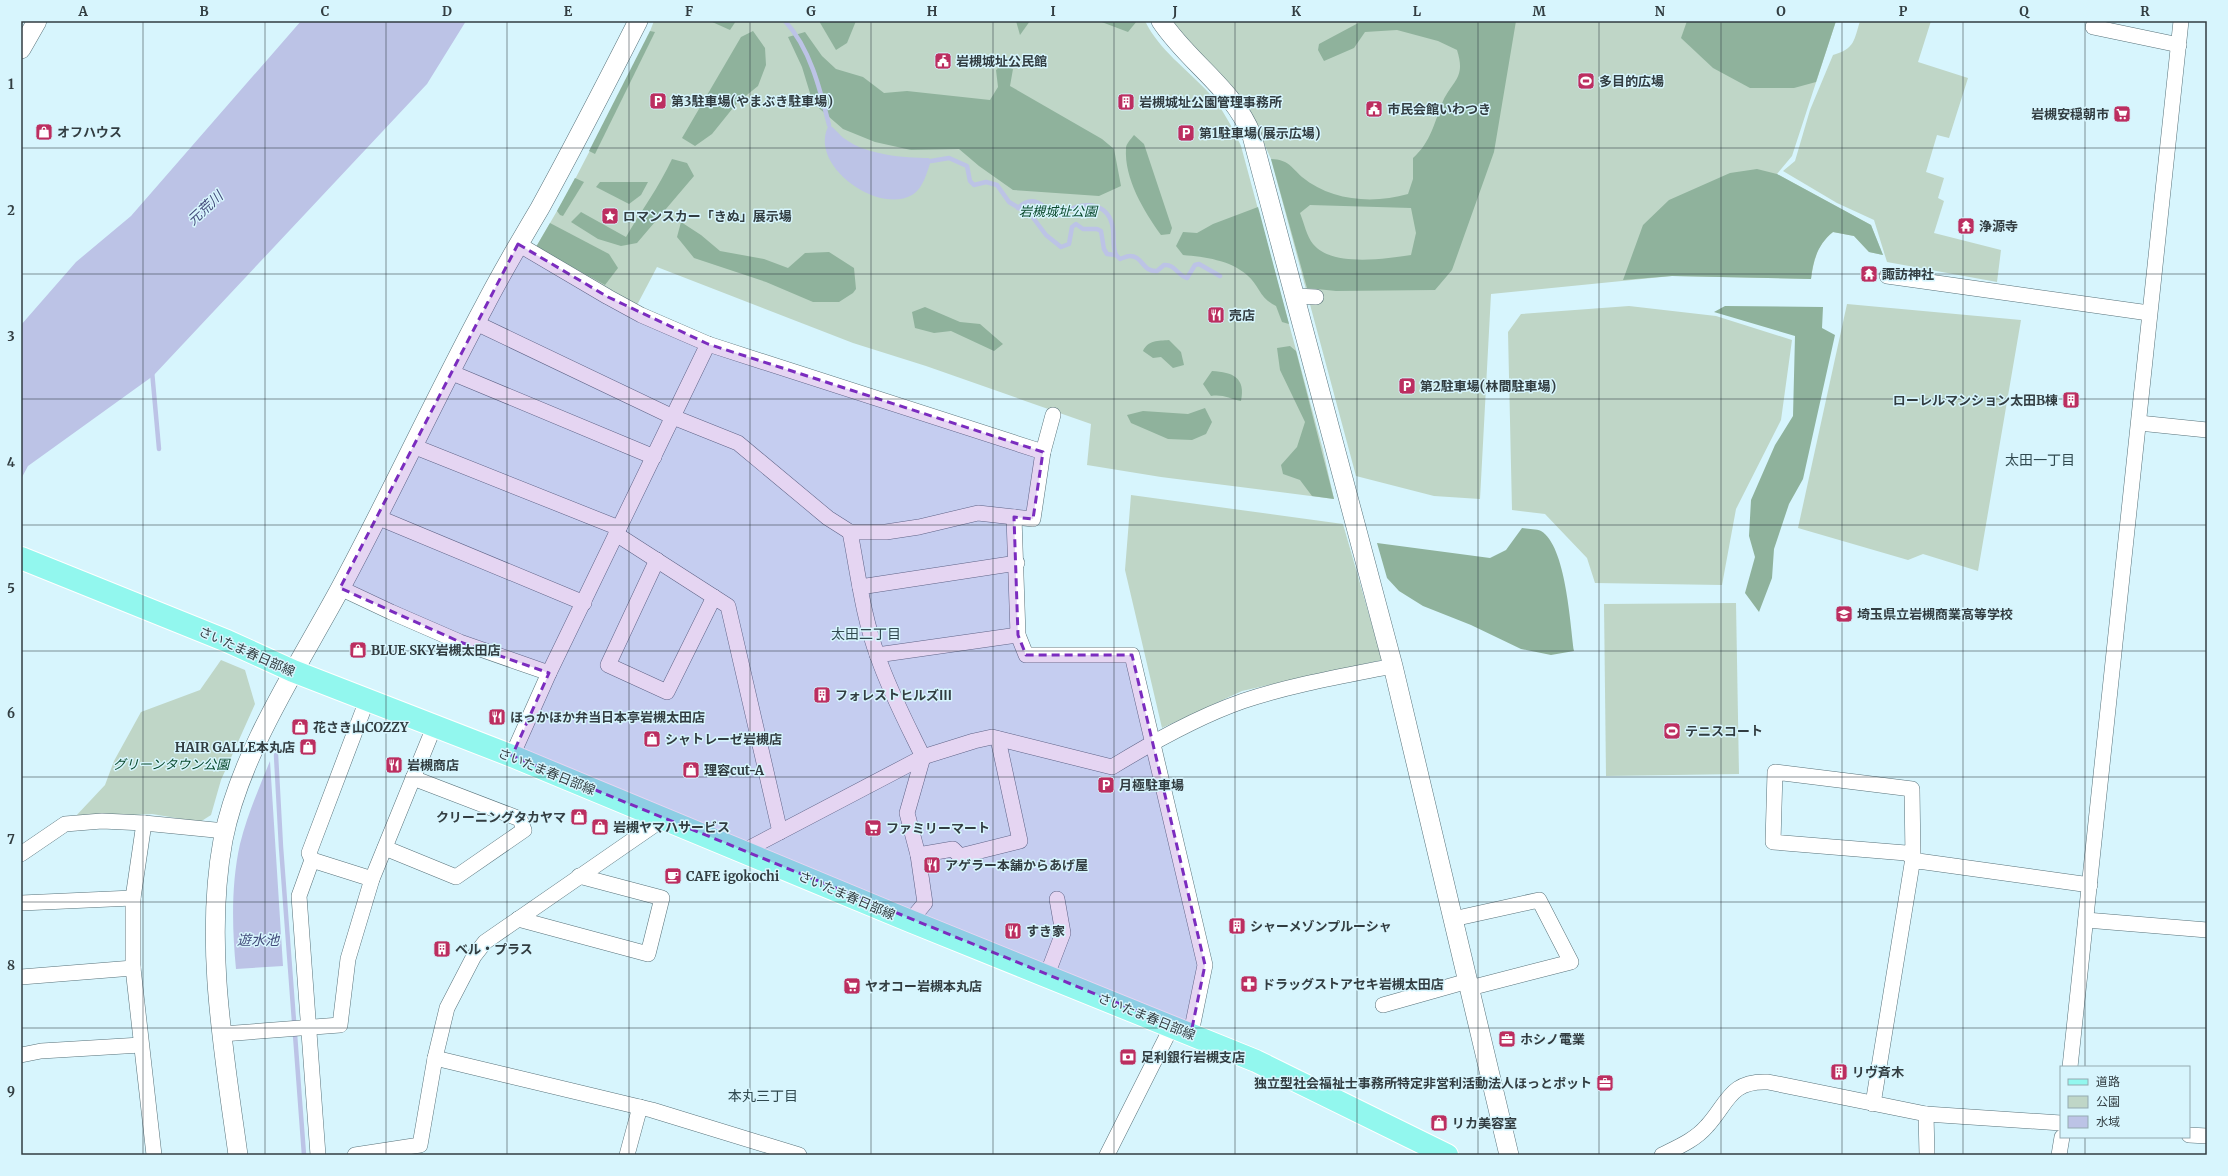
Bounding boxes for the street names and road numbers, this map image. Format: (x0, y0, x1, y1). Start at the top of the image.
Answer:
street label: さいたま春日部線 (196, 623, 298, 680)
street label: さいたま春日部線 (496, 744, 598, 799)
street label: さいたま春日部線 (796, 867, 898, 924)
street label: さいたま春日部線 (1096, 989, 1198, 1044)

